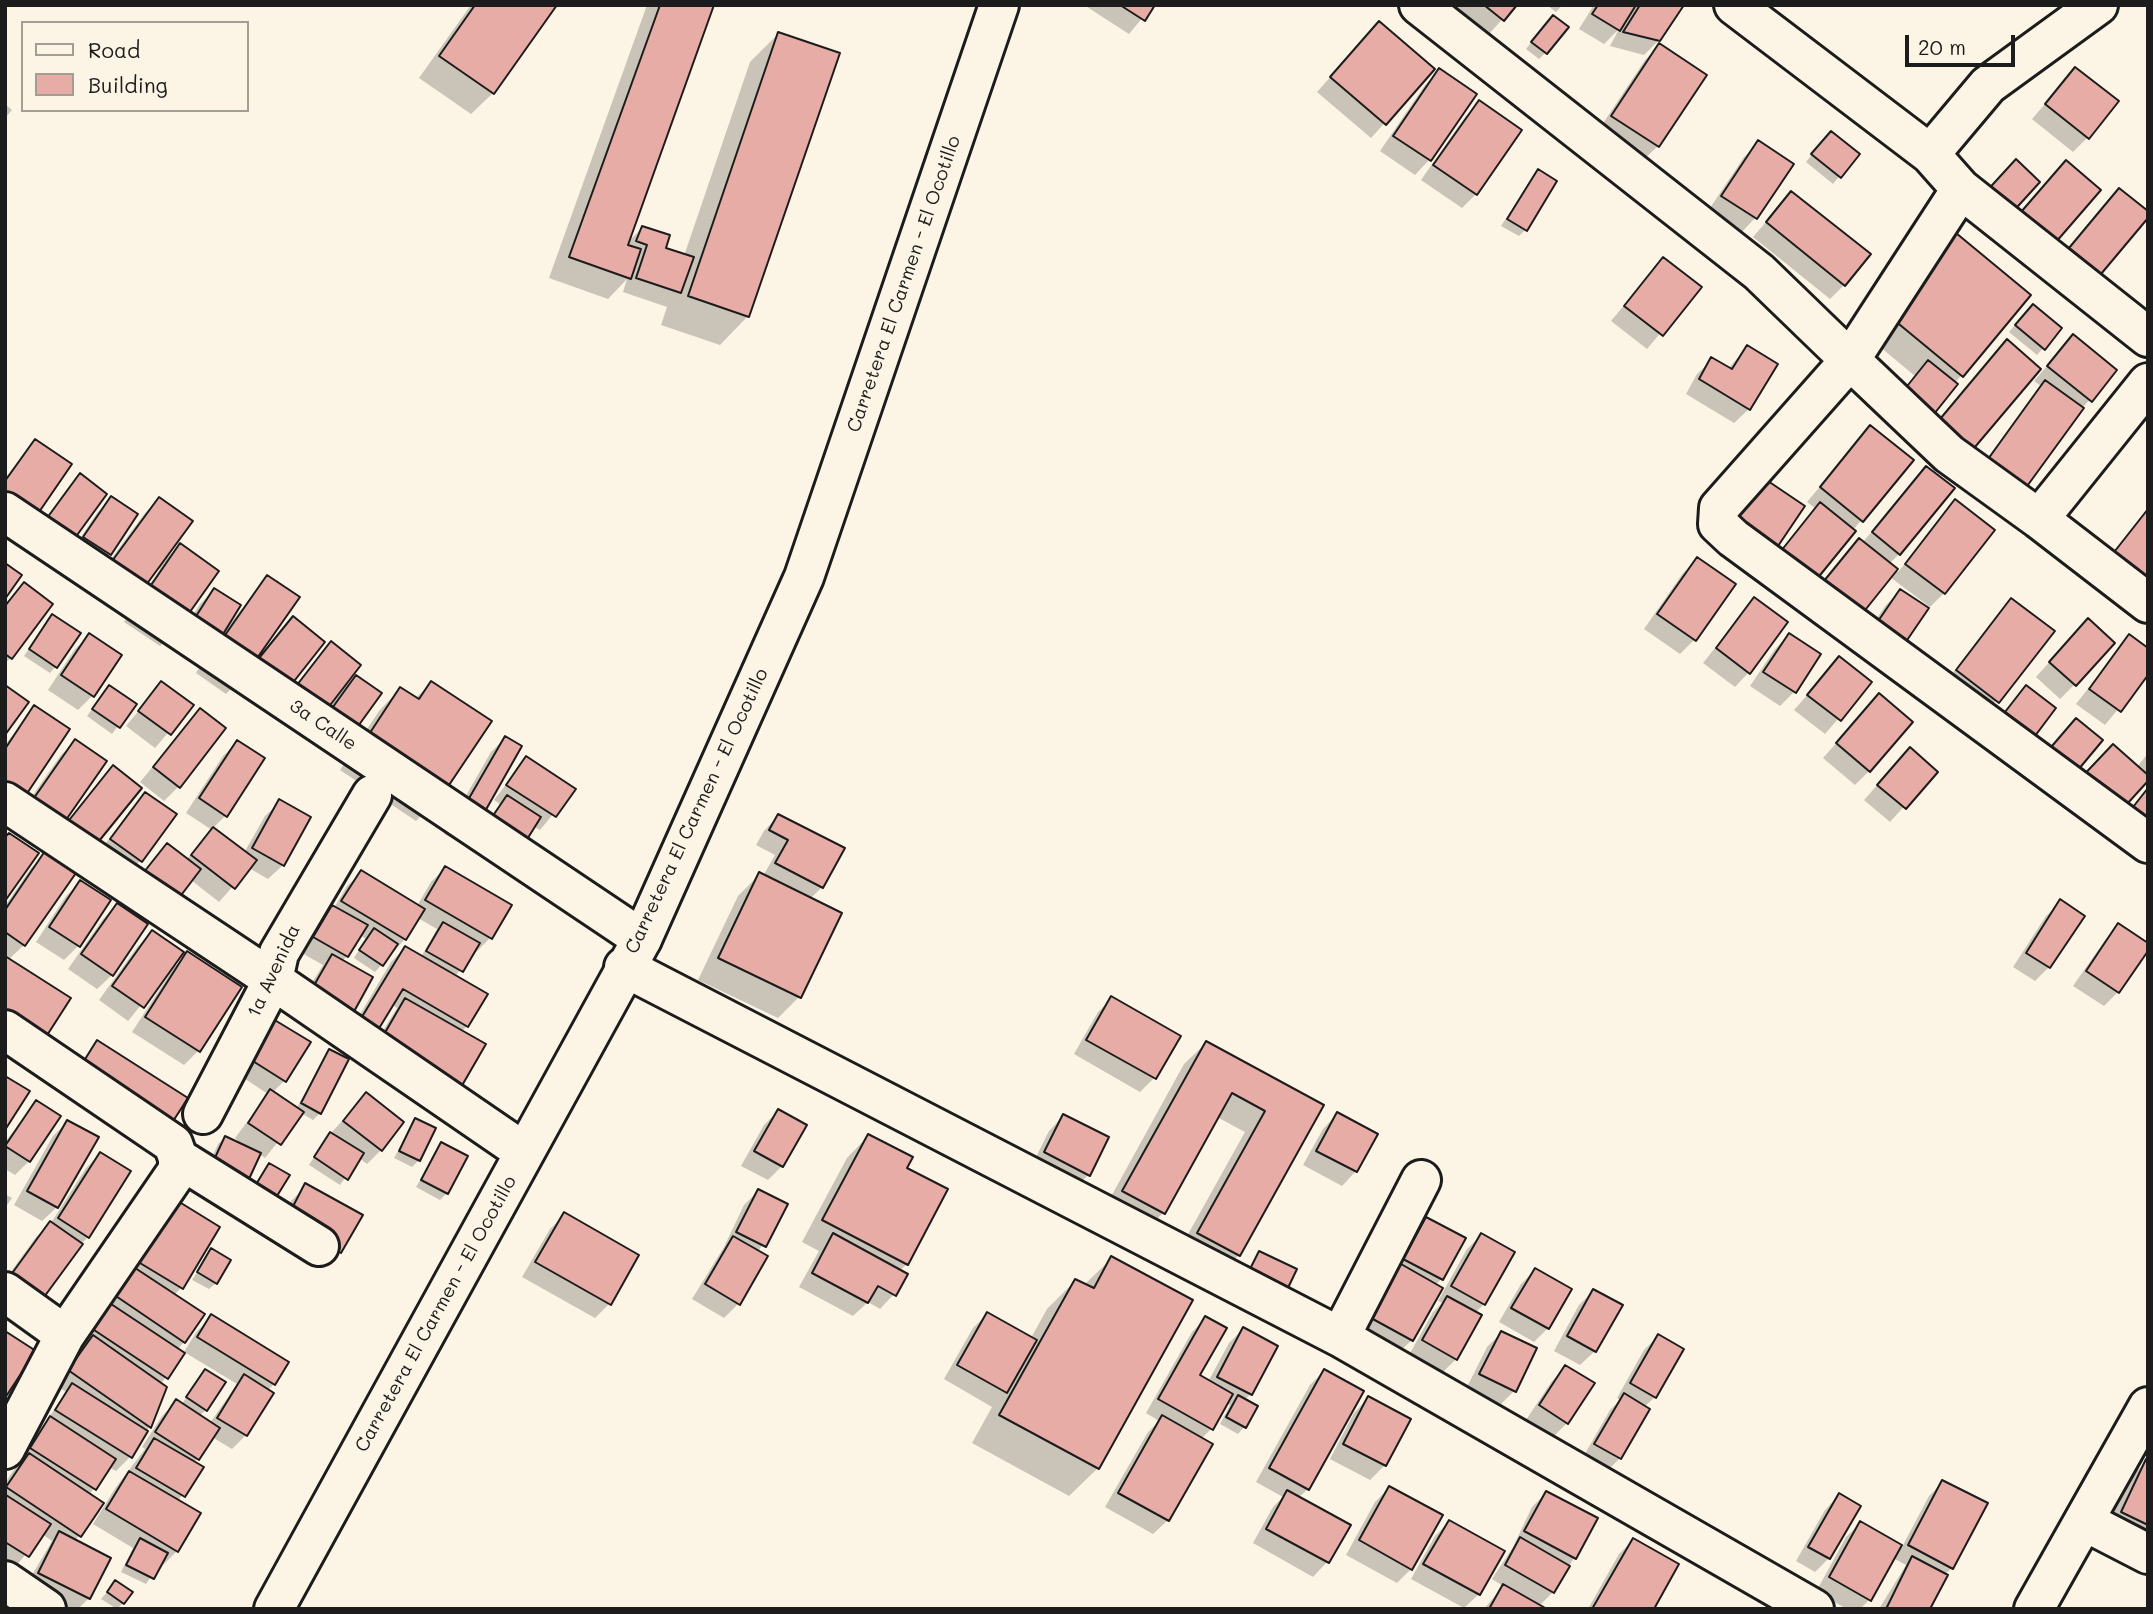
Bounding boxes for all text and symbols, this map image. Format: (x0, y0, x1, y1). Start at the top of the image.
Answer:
legend (21, 21, 248, 112)
scale bar (1908, 21, 2018, 65)
text: 20 m (1918, 33, 1966, 60)
text: Road (88, 36, 140, 63)
text: Building (88, 71, 168, 98)
street label: Carretera El Carmen - El Ocotillo (842, 133, 966, 435)
street label: Carretera El Carmen - El Ocotillo (621, 665, 773, 957)
street label: 3a Calle (285, 694, 361, 756)
street label: 1a Avenida (243, 921, 305, 1021)
street label: Carretera El Carmen - El Ocotillo (350, 1172, 522, 1456)

